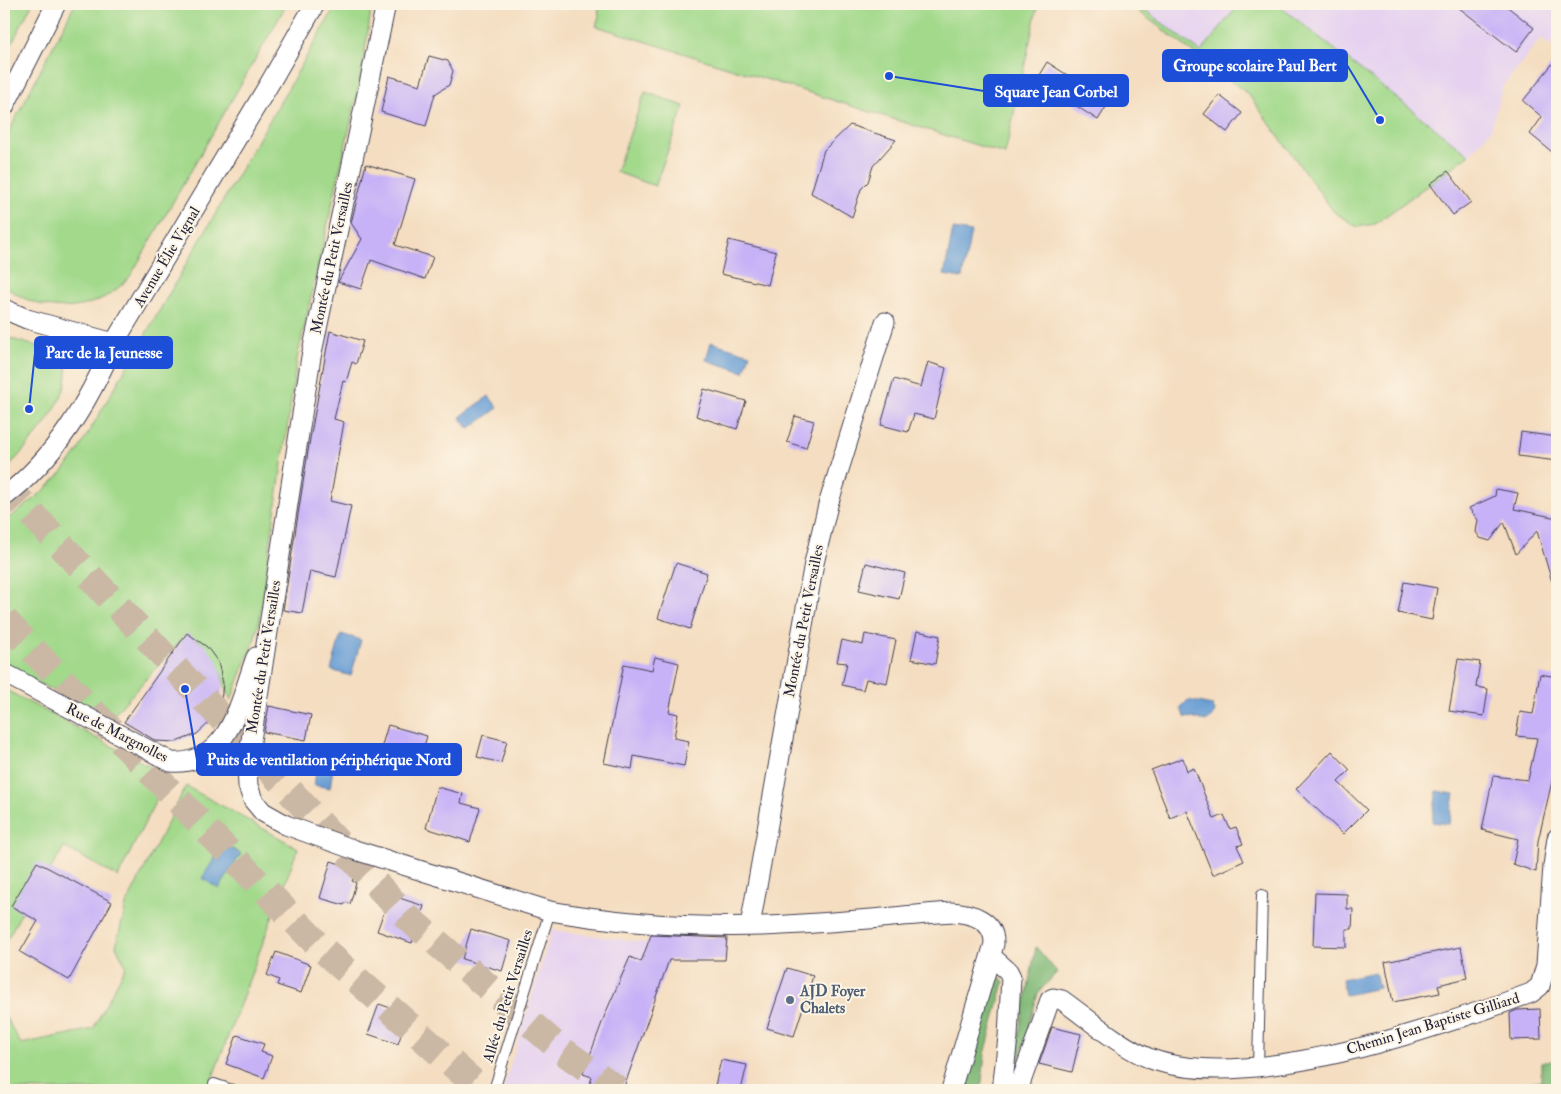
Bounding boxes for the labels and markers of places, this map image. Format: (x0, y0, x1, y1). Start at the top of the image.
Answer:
callout: Groupe scolaire Paul Bert (1163, 50, 1347, 81)
callout: Square Jean Corbel (984, 75, 1128, 106)
callout: Parc de la Jeunesse (35, 337, 172, 368)
callout: Puits de ventilation périphérique Nord (197, 744, 461, 775)
place label: AJD Foyer Chalets (799, 982, 866, 1018)
marker: AJD Foyer Chalets (784, 994, 796, 1006)

